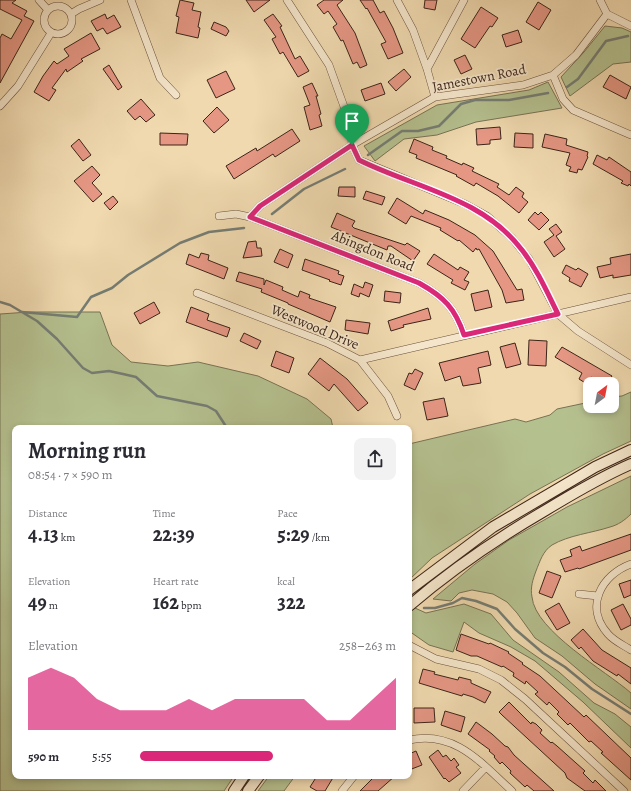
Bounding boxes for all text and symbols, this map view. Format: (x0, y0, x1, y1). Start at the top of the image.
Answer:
street label: Jamestown Road (431, 60, 528, 96)
pin (335, 104, 369, 145)
icon: arrive (341, 110, 363, 132)
street label: Abingdon Road (328, 225, 418, 276)
street label: Westwood Drive (267, 300, 362, 354)
north arrow (583, 377, 619, 413)
map controls (583, 377, 619, 413)
text: Morning run (28, 436, 146, 466)
button: share (354, 438, 396, 480)
text: 08:54 · 7 × 590 m (28, 466, 113, 483)
text: Distance (28, 506, 67, 521)
text: Time (153, 506, 176, 521)
text: Pace (277, 506, 298, 521)
text: 4.13 (28, 521, 59, 548)
text: 22:39 (153, 521, 195, 548)
text: 5:29 (277, 521, 310, 548)
text: km (59, 530, 75, 545)
text: /km (310, 530, 330, 545)
text: Elevation (28, 574, 70, 589)
text: Heart rate (153, 574, 199, 589)
text: kcal (277, 574, 295, 589)
text: 49 (28, 589, 47, 616)
text: 162 (153, 589, 179, 616)
text: 322 (277, 589, 305, 616)
text: m (47, 598, 58, 613)
text: bpm (179, 598, 202, 613)
text: Elevation (28, 637, 78, 654)
text: 258–263 m (339, 637, 396, 654)
text: 590 m (28, 748, 59, 765)
text: 5:55 (92, 748, 112, 765)

